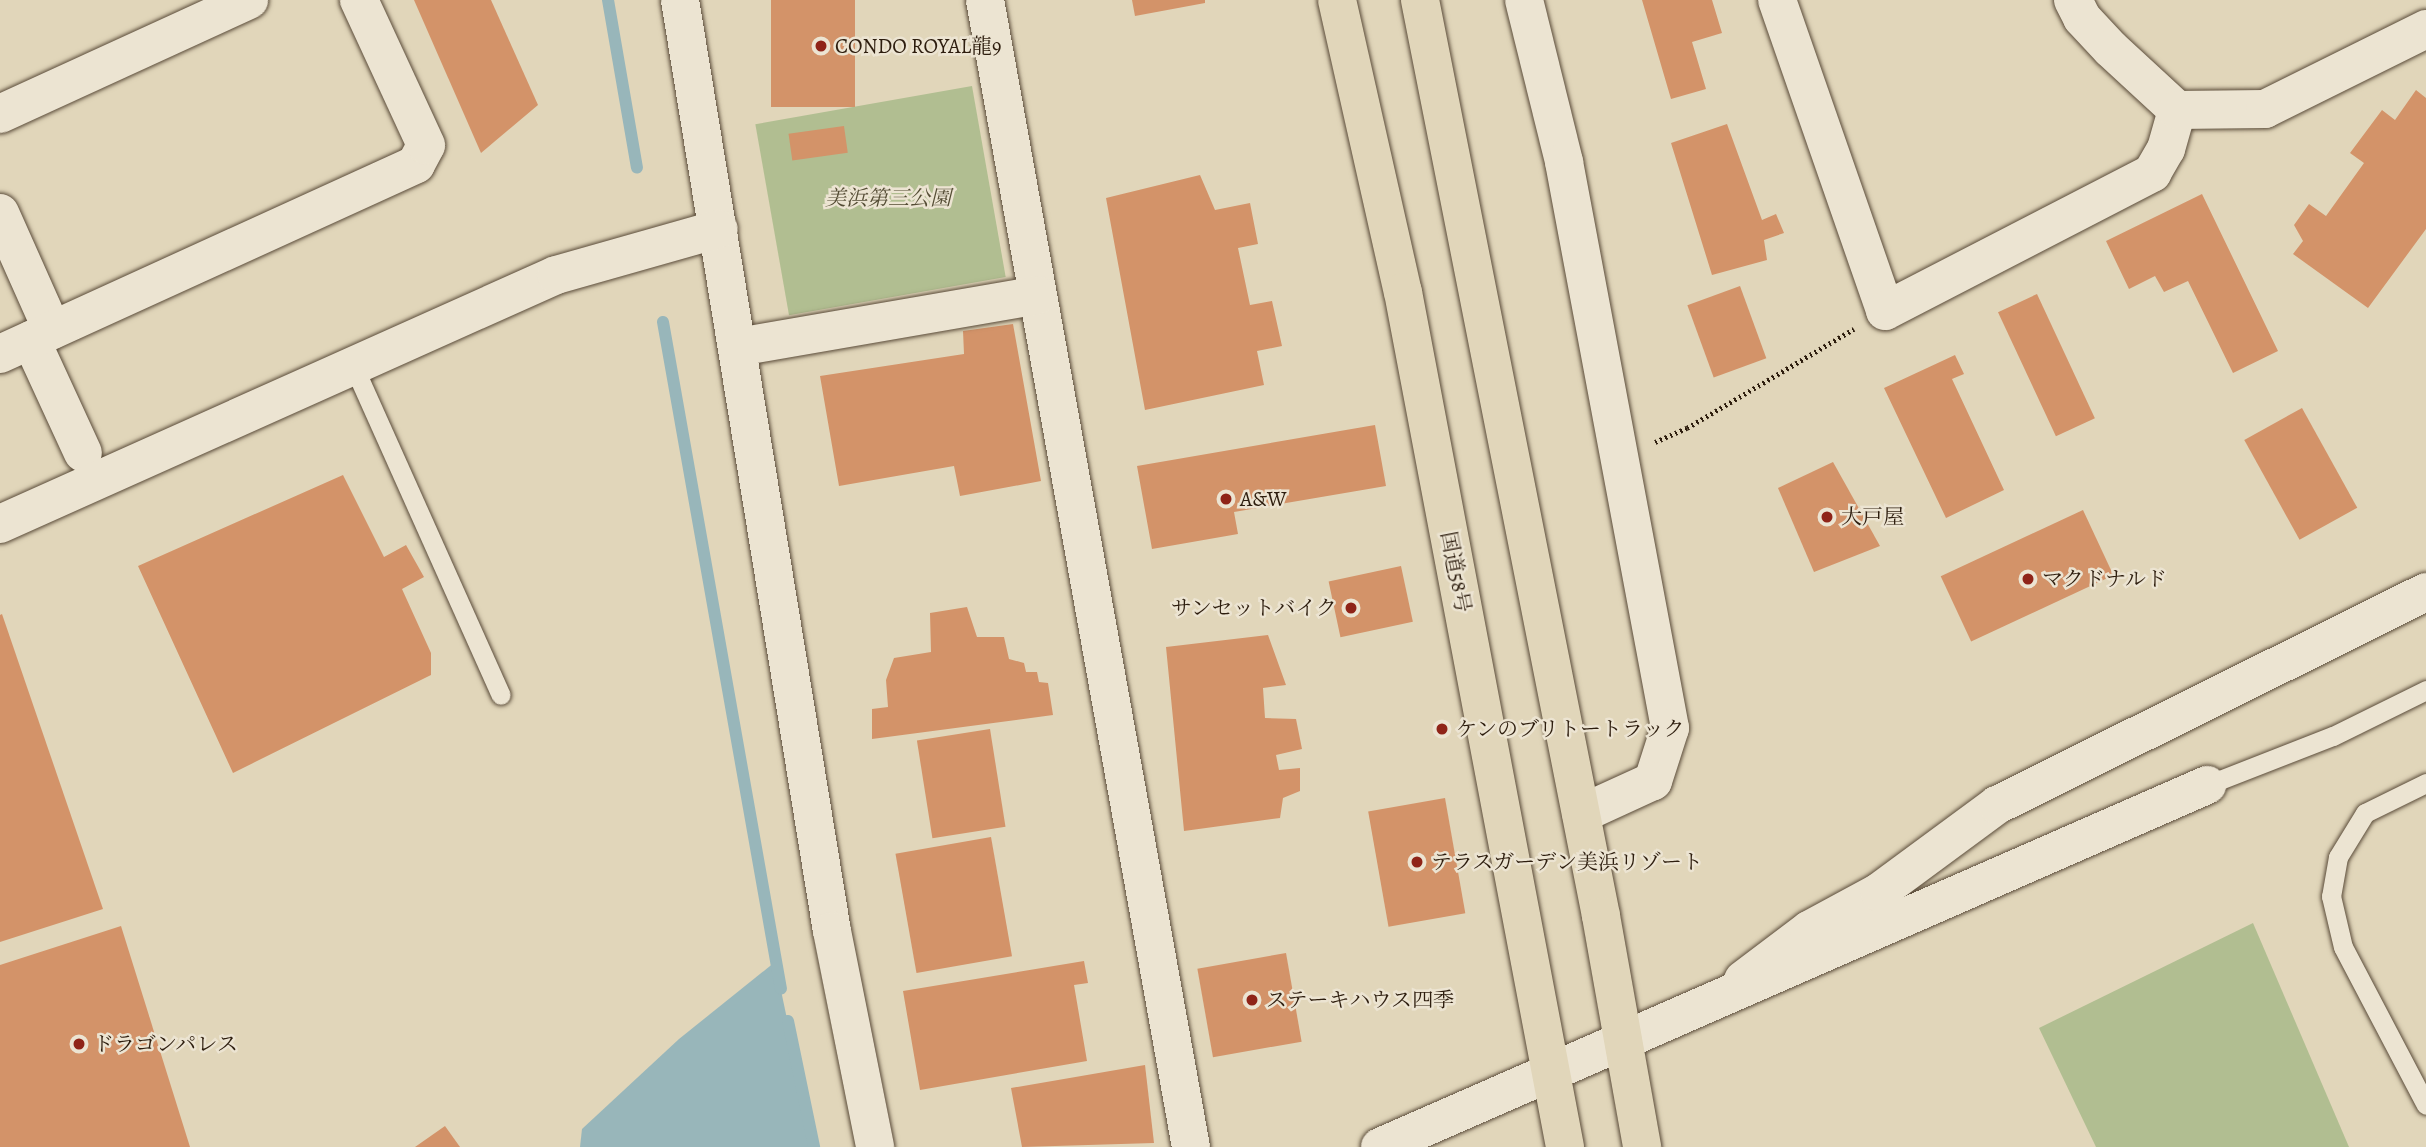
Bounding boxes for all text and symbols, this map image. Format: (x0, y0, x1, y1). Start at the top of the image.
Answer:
place label: CONDO ROYAL龍9 (835, 33, 1002, 59)
marker: CONDO ROYAL龍9 (813, 38, 829, 54)
park label: 美浜第三公園 (825, 185, 951, 211)
place label: A&W (1240, 486, 1287, 512)
marker: A&W (1218, 491, 1234, 507)
place label: 大戸屋 (1841, 504, 1904, 530)
marker: 大戸屋 (1819, 509, 1835, 525)
street label: 国道58号 (1436, 529, 1476, 615)
place label: マクドナルド (2042, 566, 2168, 592)
marker: マクドナルド (2020, 571, 2036, 587)
place label: サンセットバイク (1169, 595, 1337, 621)
marker: サンセットバイク (1343, 600, 1359, 616)
place label: ケンのブリトートラック (1456, 716, 1687, 742)
marker: ケンのブリトートラック (1434, 721, 1450, 737)
place label: テラスガーデン美浜リゾート (1431, 849, 1704, 875)
marker: テラスガーデン美浜リゾート (1409, 854, 1425, 870)
place label: ステーキハウス四季 (1266, 987, 1455, 1013)
marker: ステーキハウス四季 (1244, 992, 1260, 1008)
place label: ドラゴンパレス (93, 1031, 240, 1057)
marker: ドラゴンパレス (71, 1036, 87, 1052)

